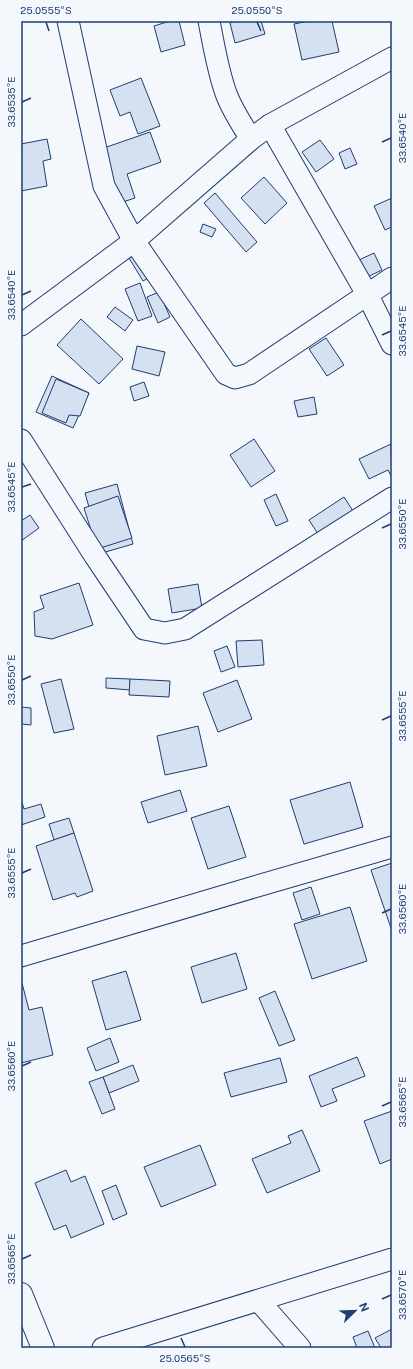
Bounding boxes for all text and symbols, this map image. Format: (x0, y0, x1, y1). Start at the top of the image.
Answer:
text: 25.0555°S (20, 4, 72, 16)
text: 25.0550°S (232, 4, 283, 16)
text: 33.6535°E (5, 77, 17, 127)
text: 33.6540°E (396, 113, 408, 163)
text: 33.6540°E (5, 270, 17, 320)
text: 33.6545°E (396, 306, 408, 356)
text: 33.6545°E (5, 462, 17, 512)
text: 33.6550°E (396, 499, 408, 549)
text: 33.6550°E (5, 655, 17, 705)
text: 33.6555°E (396, 690, 408, 742)
text: 33.6555°E (5, 847, 17, 899)
text: 33.6560°E (396, 884, 408, 934)
text: 33.6560°E (5, 1041, 17, 1091)
text: 33.6565°E (396, 1077, 408, 1127)
text: 33.6565°E (5, 1234, 17, 1284)
text: 33.6570°E (396, 1270, 408, 1320)
north arrow (335, 1291, 375, 1331)
text: N (357, 1301, 371, 1313)
text: 25.0565°S (159, 1352, 211, 1364)

